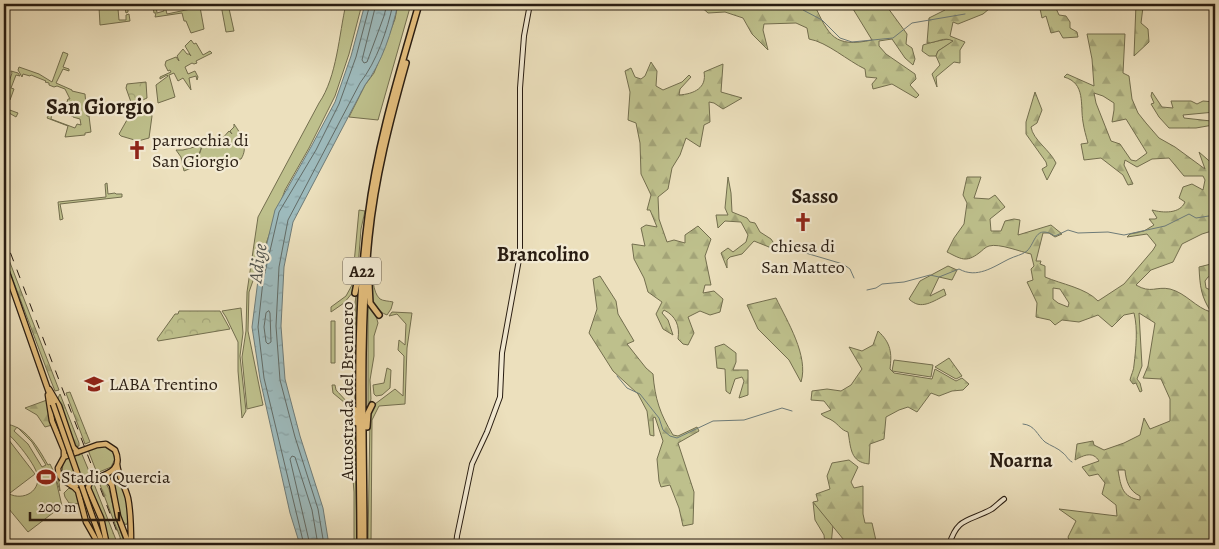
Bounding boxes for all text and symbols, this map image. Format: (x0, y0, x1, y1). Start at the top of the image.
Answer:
district label: San Giorgio (46, 92, 154, 122)
place label: parrocchia di San Giorgio (152, 128, 249, 173)
church icon: parrocchia di San Giorgio (126, 139, 148, 161)
district label: Sasso (792, 183, 838, 210)
church icon: chiesa di San Matteo (792, 211, 814, 233)
place label: chiesa di San Matteo (761, 234, 845, 279)
district label: Brancolino (497, 241, 589, 268)
water label: Adige (242, 242, 274, 285)
road number: A22 (343, 258, 381, 284)
street label: Autostrada del Brennero (335, 301, 359, 482)
place label: LABA Trentino (109, 372, 218, 396)
school or university icon: LABA Trentino (83, 373, 105, 395)
district label: Noarna (989, 447, 1053, 474)
place label: Stadio Quercia (61, 465, 171, 489)
sports icon: Stadio Quercia (35, 466, 57, 488)
scale bar (30, 489, 119, 521)
text: 200 m (38, 497, 77, 517)

